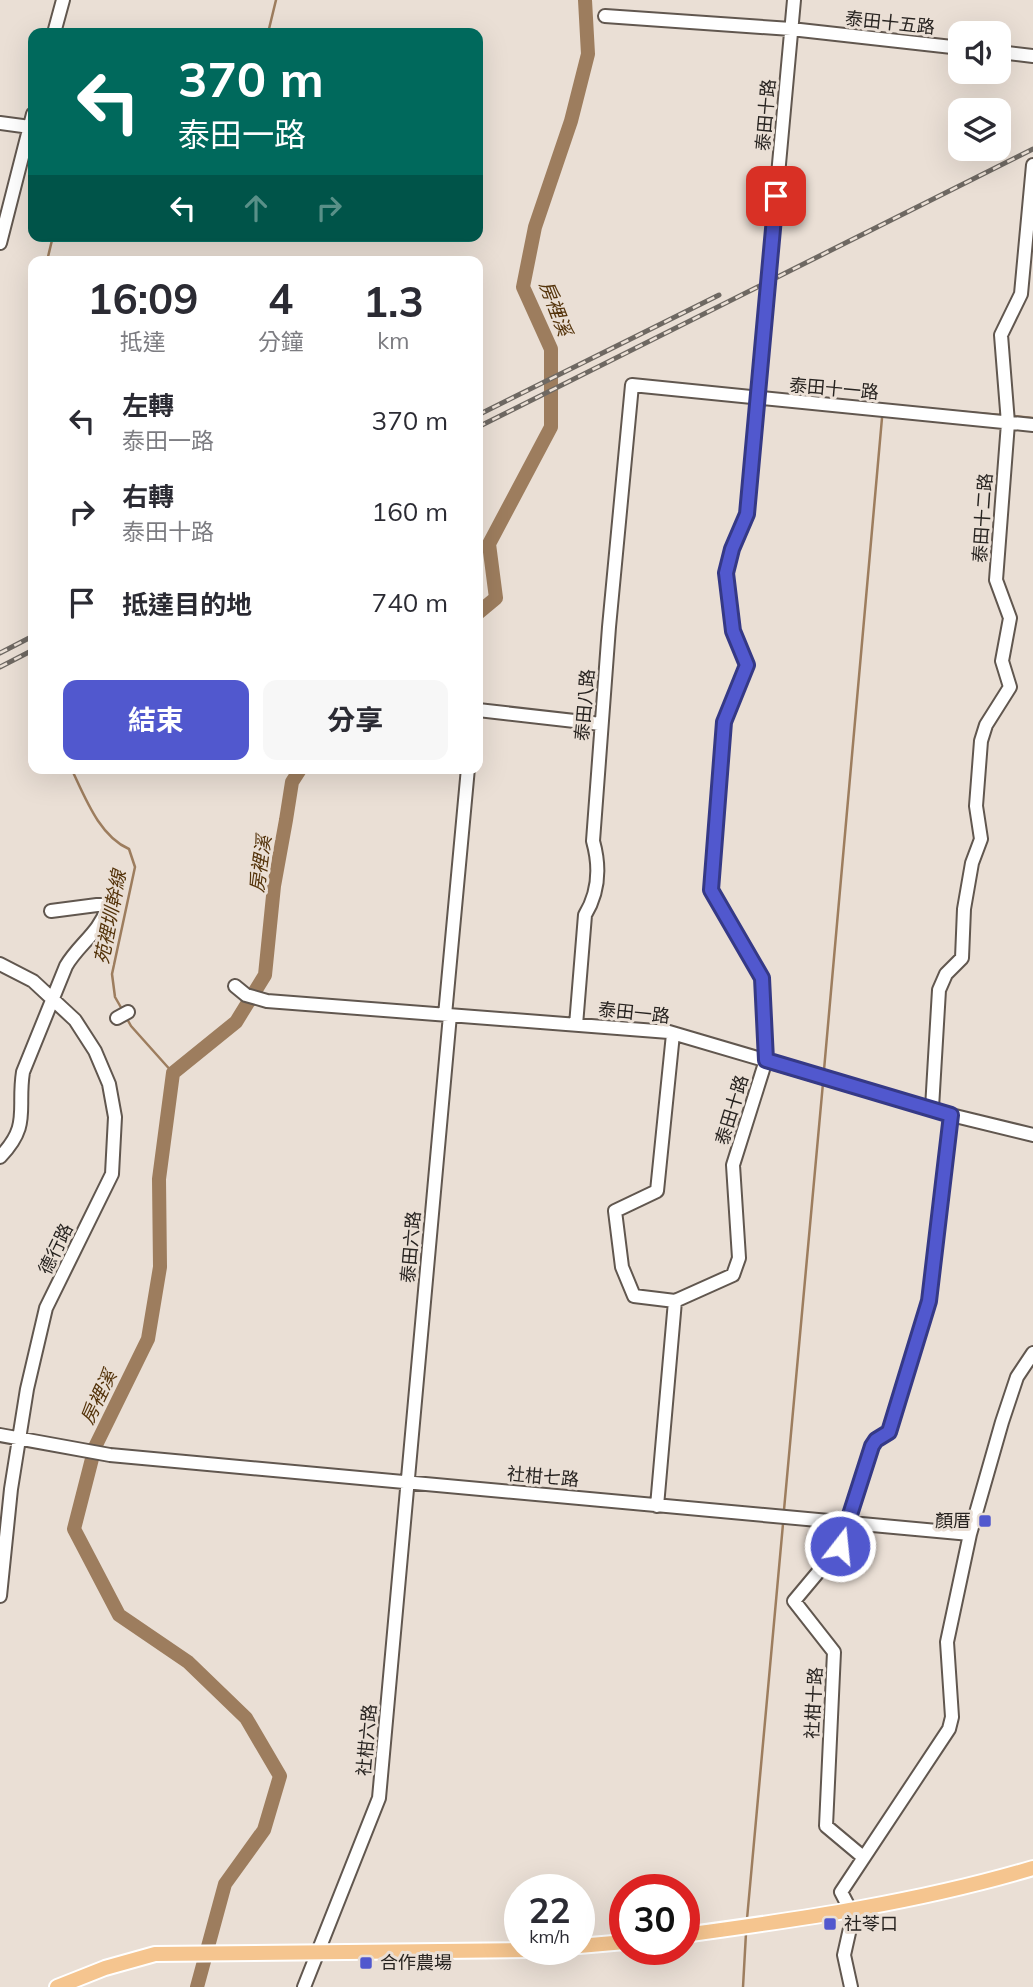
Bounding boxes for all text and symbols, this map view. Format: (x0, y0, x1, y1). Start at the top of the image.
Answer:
street label: 泰田十五路 (844, 6, 936, 39)
map controls (948, 21, 1011, 161)
button: sound (948, 21, 1011, 84)
text: 370 m (178, 48, 324, 109)
icon: left (63, 56, 154, 147)
street label: 泰田十路 (751, 78, 780, 152)
button: layers (948, 98, 1011, 161)
text: 泰田一路 (178, 114, 306, 154)
pin (746, 166, 806, 226)
icon: arrive (757, 177, 795, 215)
icon: left (164, 189, 202, 227)
icon: ahead (237, 189, 275, 227)
icon: right (310, 189, 348, 227)
text: 16:09 (87, 272, 198, 325)
text: 4 (268, 272, 293, 325)
text: 1.3 (363, 275, 424, 328)
water label: 房裡溪 (535, 277, 578, 342)
text: km (377, 326, 409, 355)
text: 抵達 (120, 327, 166, 356)
text: 分鐘 (258, 327, 304, 356)
street label: 泰田十一路 (788, 373, 880, 404)
text: 左轉 (122, 389, 174, 422)
icon: left (63, 402, 101, 440)
text: 370 m (372, 404, 448, 437)
text: 泰田一路 (122, 426, 214, 455)
street label: 泰田十二路 (968, 472, 997, 564)
text: 右轉 (122, 480, 174, 513)
icon: right (63, 493, 101, 531)
text: 160 m (372, 495, 448, 528)
text: 泰田十路 (122, 517, 214, 546)
icon: arrive (63, 584, 101, 622)
text: 740 m (372, 586, 448, 619)
text: 抵達目的地 (122, 588, 252, 621)
street label: 泰田八路 (570, 668, 599, 742)
button: 結束 (63, 680, 249, 760)
button: 分享 (263, 680, 448, 760)
water label: 房裡溪 (244, 831, 276, 894)
water label: 苑裡圳幹線 (89, 866, 131, 966)
street label: 泰田一路 (597, 997, 671, 1028)
street label: 泰田十路 (710, 1072, 753, 1148)
street label: 泰田六路 (396, 1210, 425, 1284)
street label: 德行路 (33, 1219, 78, 1278)
water label: 房裡溪 (75, 1363, 123, 1428)
street label: 社柑七路 (506, 1462, 580, 1491)
position arrow (803, 1509, 877, 1583)
place label: 顏厝 (935, 1509, 971, 1532)
marker: 顏厝 (977, 1513, 993, 1529)
street label: 社柑十路 (800, 1666, 827, 1740)
street label: 社柑六路 (352, 1703, 381, 1777)
speed limit sign: 30 (609, 1874, 700, 1965)
text: 22 (528, 1888, 571, 1932)
place label: 社苓口 (844, 1912, 898, 1935)
marker: 社苓口 (822, 1916, 838, 1932)
text: km/h (529, 1925, 570, 1948)
place label: 合作農場 (380, 1951, 452, 1974)
marker: 合作農場 (358, 1955, 374, 1971)

